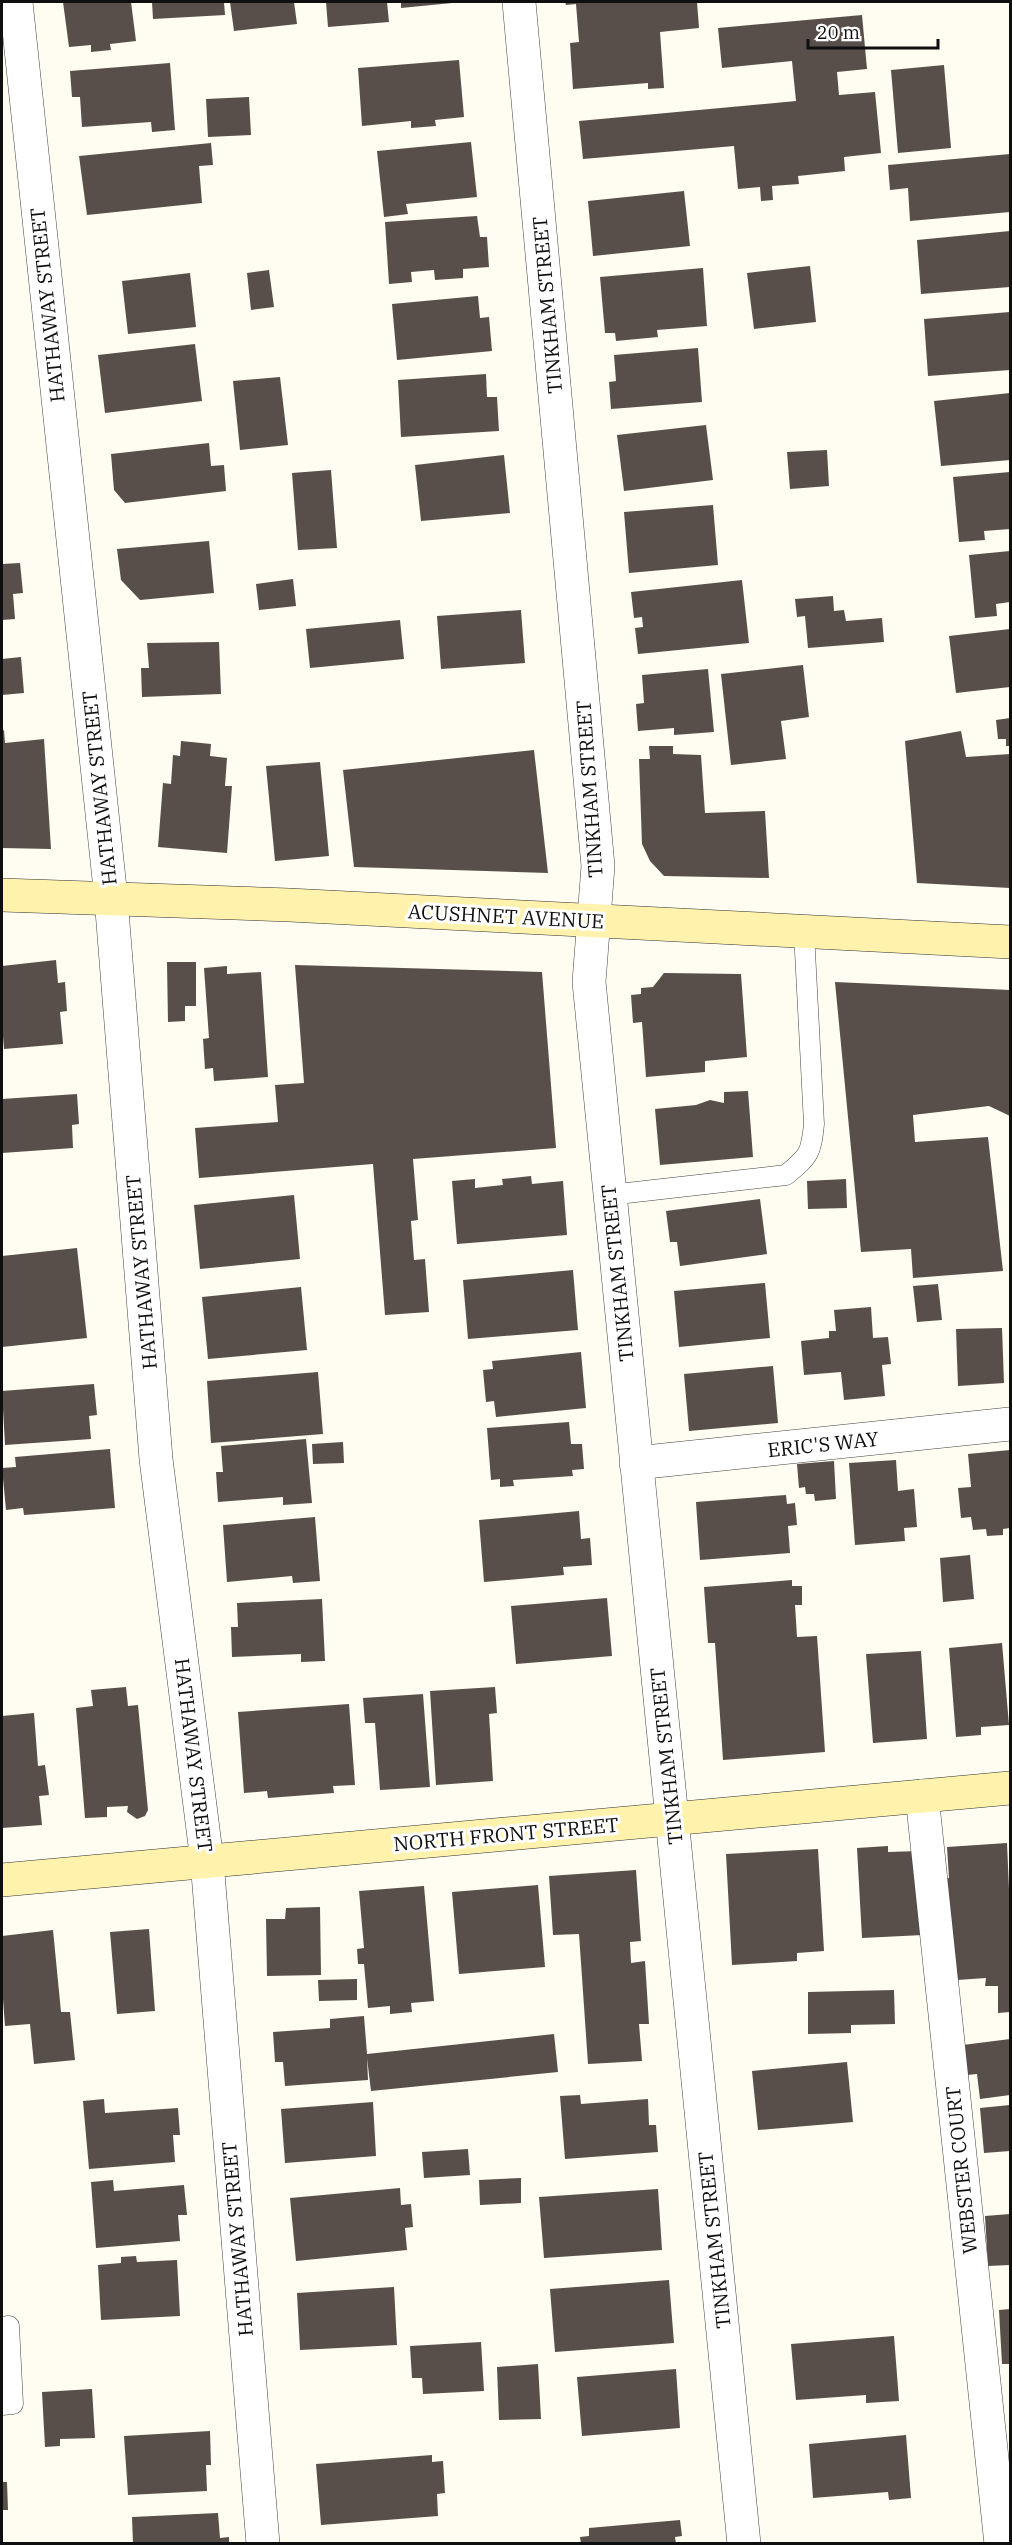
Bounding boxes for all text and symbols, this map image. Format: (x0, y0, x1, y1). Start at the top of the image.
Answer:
scale bar (808, 12, 938, 50)
text: 20 m (817, 21, 860, 44)
street label: HATHAWAY STREET (23, 206, 71, 404)
street label: TINKHAM STREET (526, 215, 568, 395)
street label: HATHAWAY STREET (75, 689, 123, 887)
street label: TINKHAM STREET (569, 699, 609, 879)
street label: ACUSHNET AVENUE (407, 897, 605, 935)
street label: HATHAWAY STREET (119, 1173, 163, 1371)
street label: TINKHAM STREET (594, 1183, 640, 1363)
street label: ERIC'S WAY (766, 1425, 880, 1463)
street label: HATHAWAY STREET (169, 1656, 219, 1854)
street label: TINKHAM STREET (643, 1666, 689, 1846)
street label: NORTH FRONT STREET (392, 1811, 620, 1857)
street label: WEBSTER COURT (939, 2085, 983, 2255)
street label: HATHAWAY STREET (215, 2140, 259, 2338)
street label: TINKHAM STREET (691, 2150, 737, 2330)

